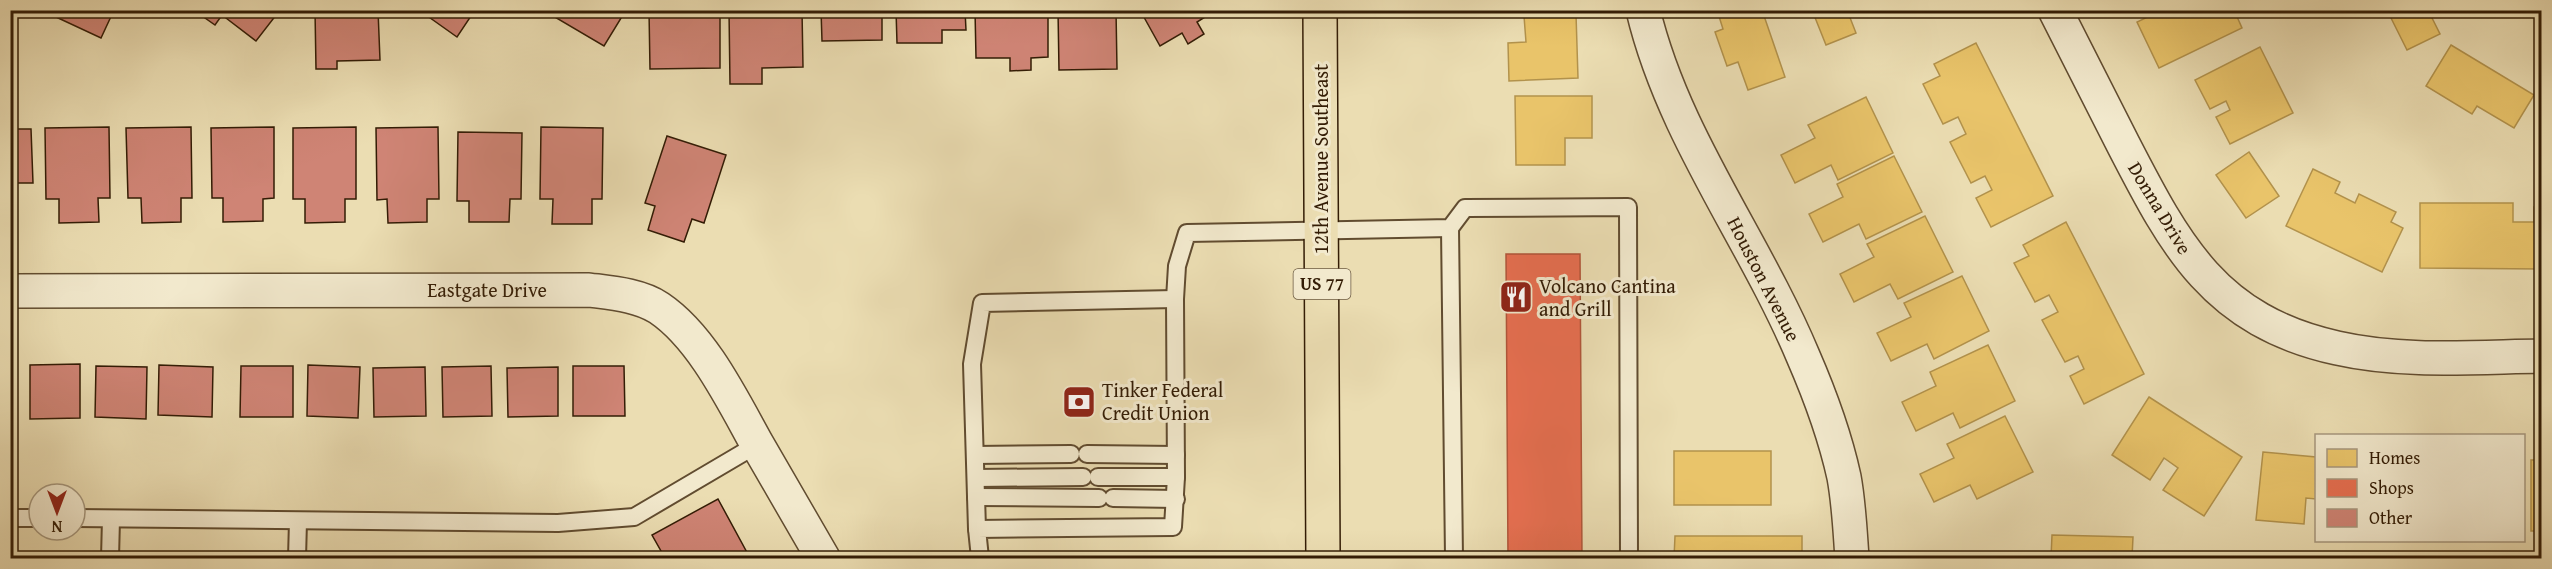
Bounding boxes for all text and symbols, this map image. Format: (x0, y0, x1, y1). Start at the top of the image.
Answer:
street label: 12th Avenue Southeast (1306, 64, 1335, 254)
street label: Donna Drive (2121, 156, 2200, 260)
street label: Houston Avenue (1721, 211, 1808, 346)
road number: US 77 (1294, 269, 1350, 299)
place label: Volcano Cantina and Grill (1539, 271, 1676, 323)
street label: Eastgate Drive (427, 275, 547, 304)
restaurant icon: Volcano Cantina and Grill (1498, 279, 1534, 315)
place label: Tinker Federal Credit Union (1102, 375, 1224, 427)
bank icon: Tinker Federal Credit Union (1061, 384, 1097, 420)
legend (2315, 434, 2525, 542)
text: Homes (2369, 444, 2420, 471)
text: Shops (2369, 474, 2414, 501)
north arrow (27, 482, 87, 542)
text: Other (2369, 504, 2413, 531)
text: N (51, 515, 62, 539)

